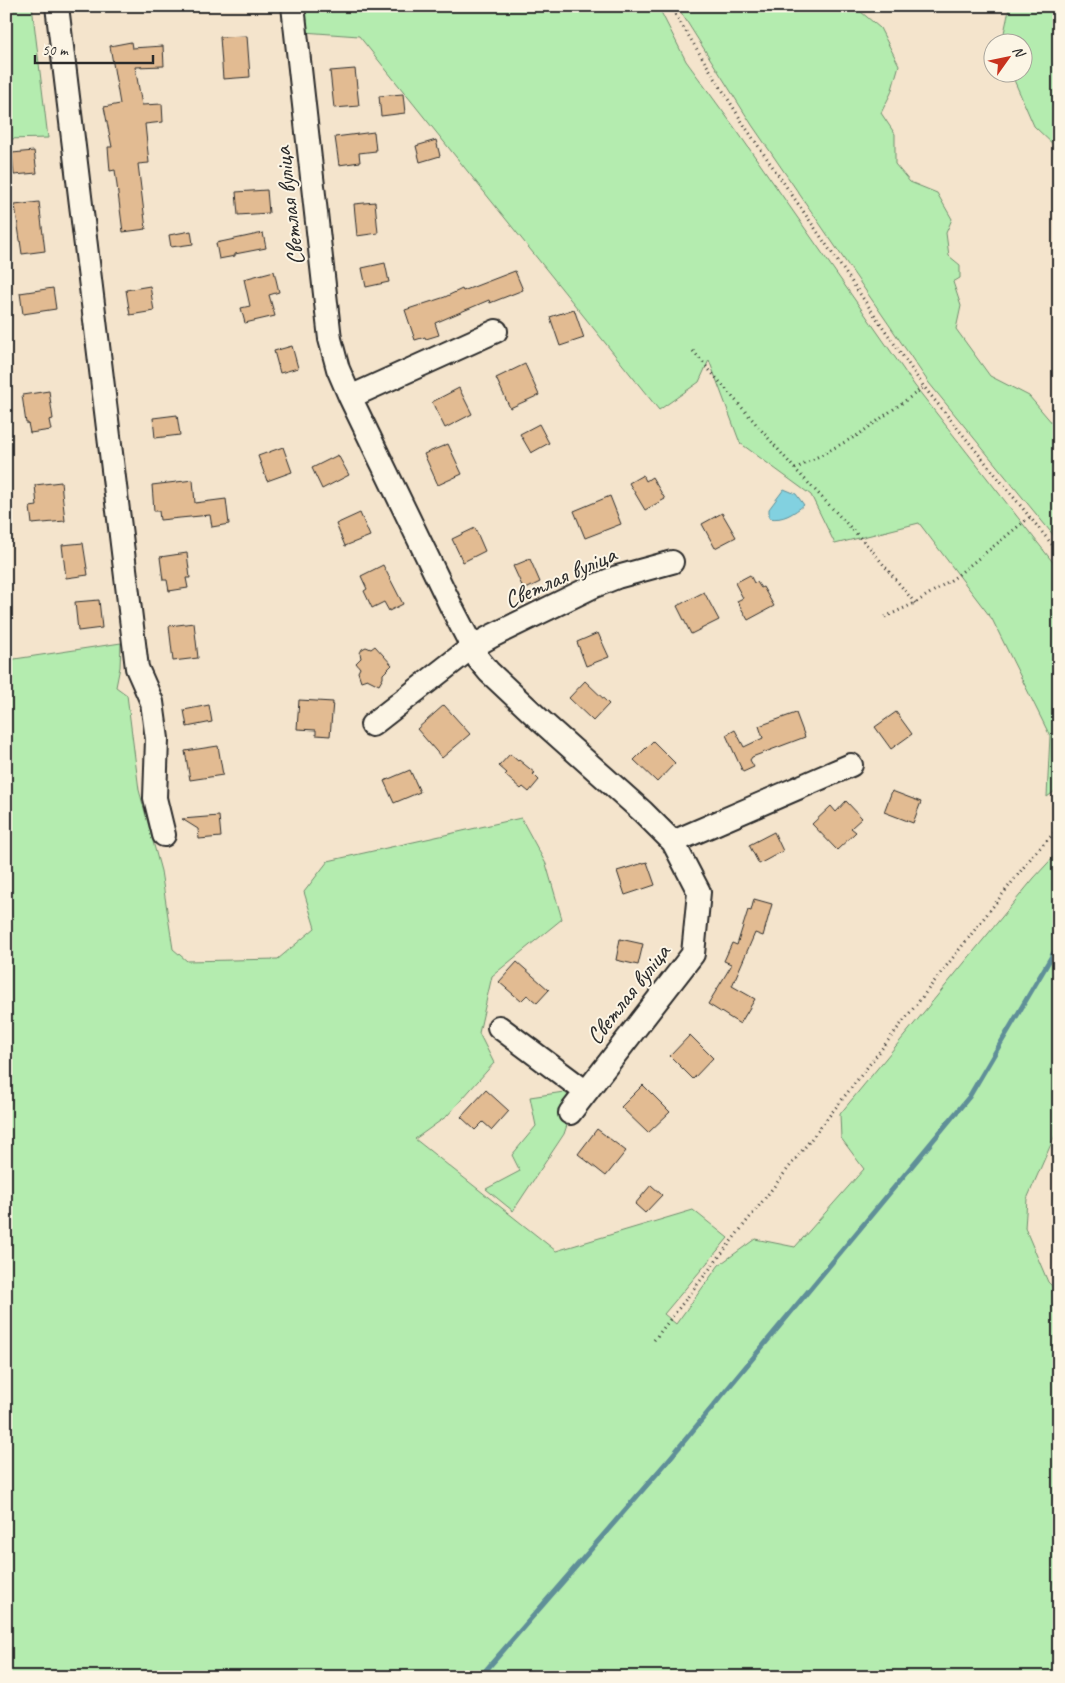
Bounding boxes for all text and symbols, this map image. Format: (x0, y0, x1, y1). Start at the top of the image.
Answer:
scale bar (35, 32, 152, 64)
north arrow (982, 32, 1032, 82)
text: 50 m (42, 41, 69, 60)
text: N (1009, 43, 1029, 61)
street label: Светлая вуліца (267, 144, 311, 267)
street label: Светлая вуліца (499, 538, 622, 615)
street label: Светлая вуліца (579, 937, 677, 1050)

